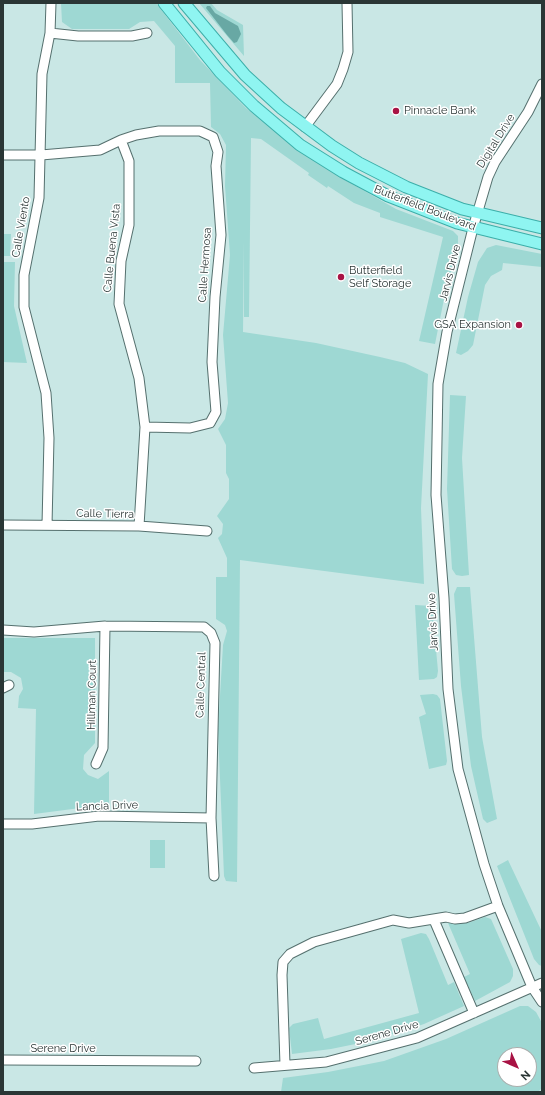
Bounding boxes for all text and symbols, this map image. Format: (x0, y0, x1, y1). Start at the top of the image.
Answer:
place label: Pinnacle Bank (404, 104, 476, 118)
marker: Pinnacle Bank (391, 106, 401, 116)
street label: Digital Drive (474, 112, 518, 170)
street label: Butterfield Boulevard (372, 182, 478, 234)
street label: Calle Viento (9, 196, 33, 258)
street label: Calle Buena Vista (101, 203, 123, 293)
street label: Calle Hermosa (196, 227, 214, 303)
street label: Jarvis Drive (437, 243, 463, 303)
place label: Butterfield Self Storage (349, 264, 411, 290)
marker: Butterfield Self Storage (336, 272, 346, 282)
place label: GSA Expansion (434, 318, 511, 332)
marker: GSA Expansion (514, 320, 524, 330)
street label: Calle Tierra (76, 507, 134, 521)
street label: Jarvis Drive (425, 593, 441, 651)
street label: Calle Central (193, 652, 209, 718)
street label: Hillman Court (85, 660, 99, 730)
street label: Lancia Drive (76, 798, 138, 814)
street label: Serene Drive (354, 1018, 420, 1048)
street label: Serene Drive (30, 1042, 96, 1056)
north arrow (497, 1047, 537, 1087)
text: N (518, 1068, 533, 1083)

